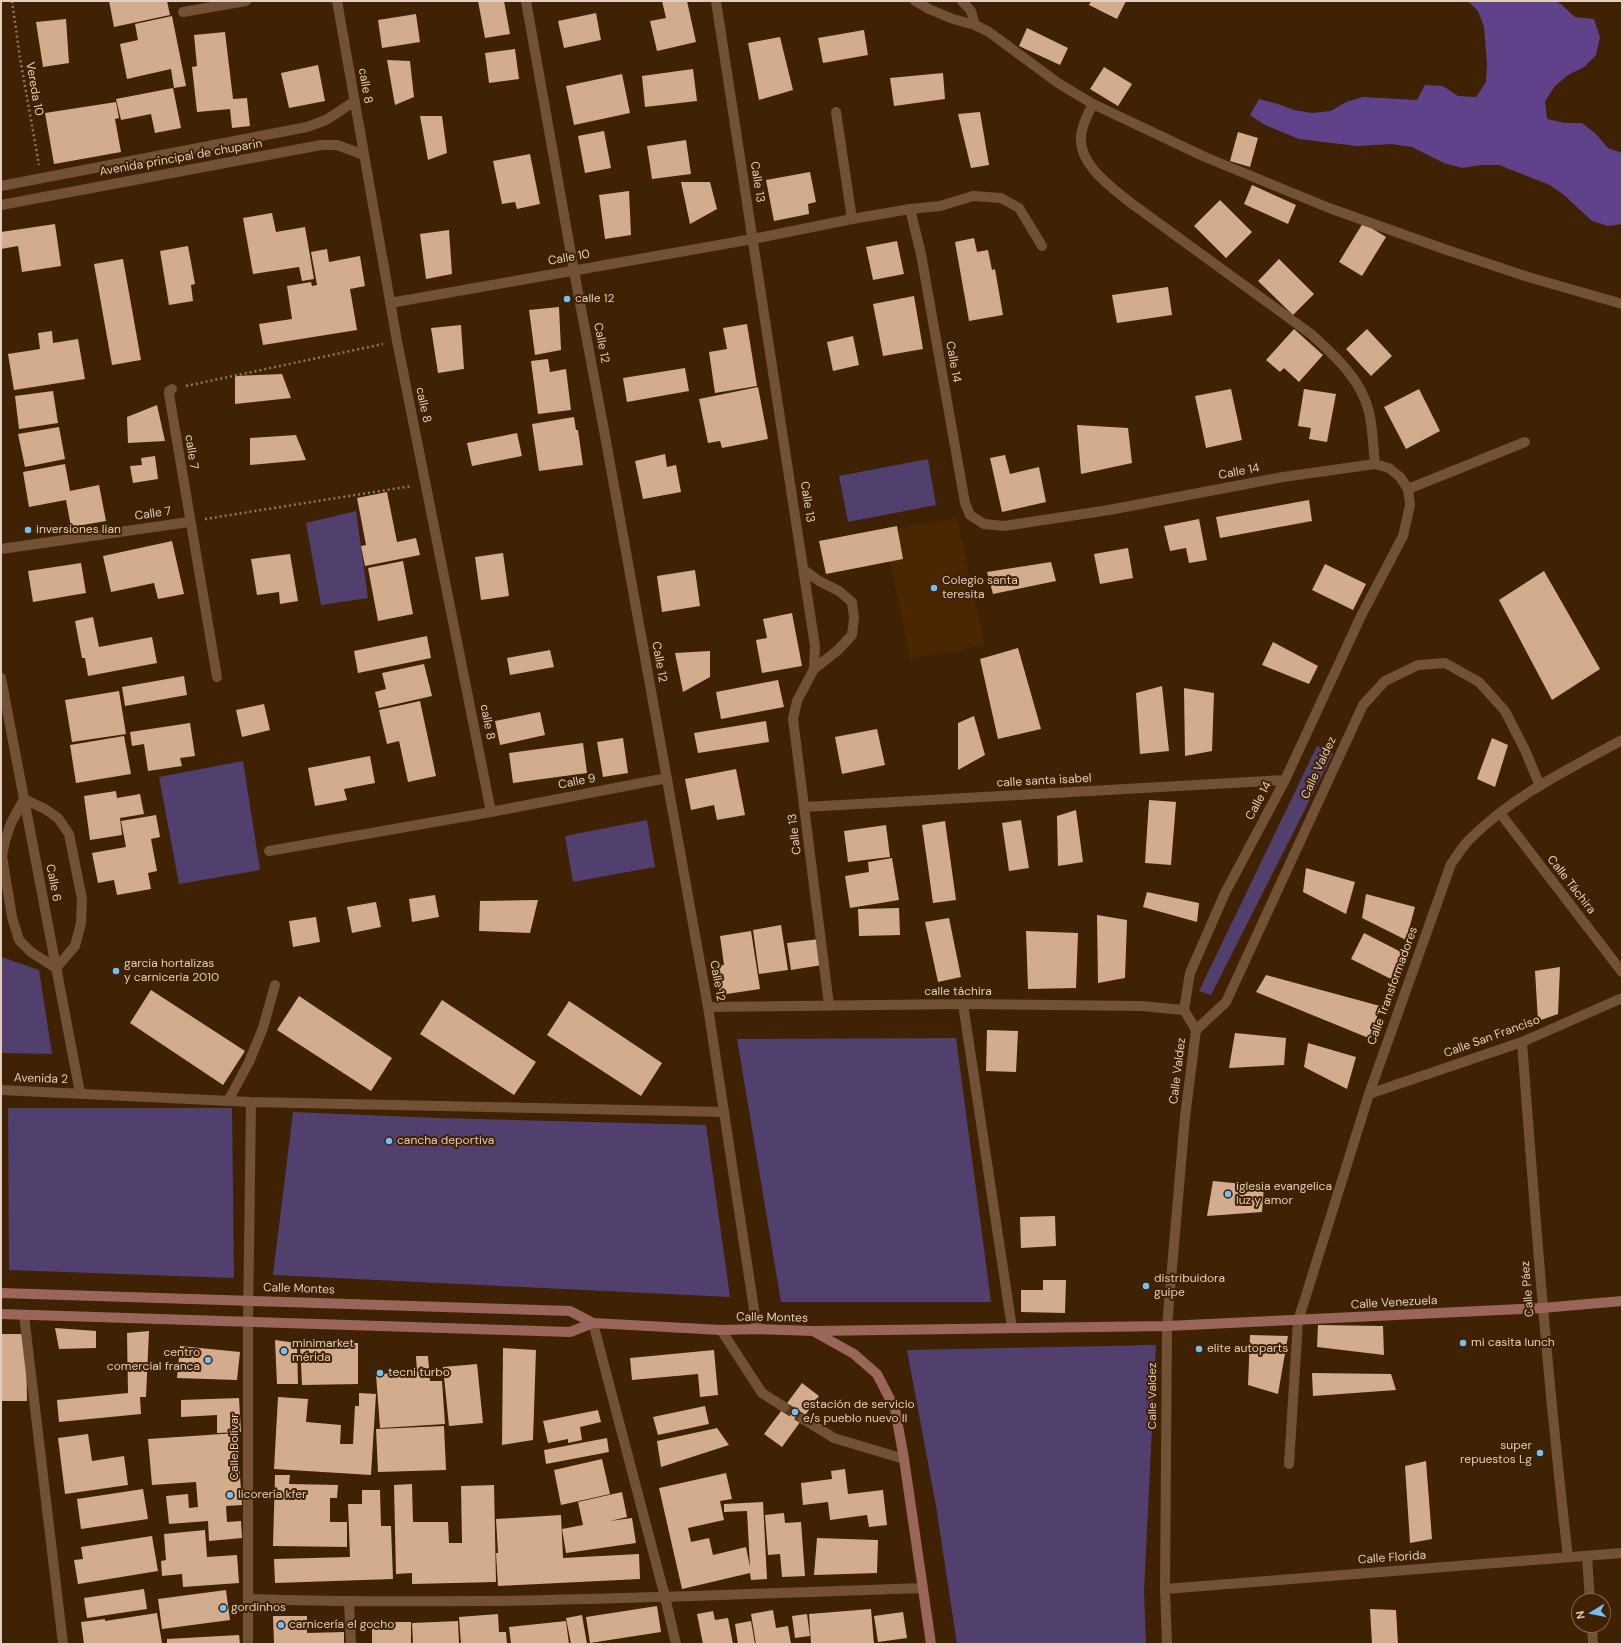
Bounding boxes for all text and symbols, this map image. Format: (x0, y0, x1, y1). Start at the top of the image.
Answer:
street label: Vereda 10 (22, 61, 46, 117)
street label: calle 8 (355, 67, 375, 105)
street label: Avenida principal de chuparin (99, 137, 263, 179)
street label: Calle 13 (747, 160, 767, 204)
street label: Calle 10 (547, 247, 591, 269)
place label: calle 12 (575, 292, 614, 306)
marker: calle 12 (562, 294, 572, 304)
street label: Calle 12 (590, 321, 612, 365)
street label: Calle 14 (942, 340, 964, 384)
street label: calle 8 (412, 386, 434, 424)
street label: calle 7 (181, 434, 201, 470)
street label: Calle 14 (1217, 461, 1261, 483)
street label: Calle 13 (797, 480, 817, 524)
street label: Calle 7 (134, 504, 172, 524)
place label: inversiones lian (36, 523, 121, 537)
marker: inversiones lian (23, 525, 33, 535)
place label: Colegio santa teresita (942, 574, 1018, 602)
marker: Colegio santa teresita (929, 583, 939, 593)
street label: Calle 12 (648, 640, 670, 684)
street label: calle 8 (476, 703, 498, 741)
street label: Calle Valdez (1298, 735, 1340, 801)
street label: Calle 9 (557, 771, 597, 793)
street label: calle santa isabel (996, 771, 1092, 791)
street label: Calle 14 (1243, 779, 1275, 823)
street label: Calle 13 (785, 813, 805, 855)
street label: Calle Táchira (1544, 853, 1598, 917)
street label: Calle 6 (42, 863, 64, 903)
street label: Calle Transformadores (1365, 925, 1421, 1047)
place label: garcia hortalizas y carniceria 2010 (124, 957, 219, 985)
street label: Calle 12 (706, 959, 728, 1003)
marker: garcia hortalizas y carniceria 2010 (111, 966, 121, 976)
street label: calle táchira (924, 985, 992, 999)
street label: Calle San Franciso (1442, 1013, 1542, 1061)
street label: Calle Valdez (1167, 1037, 1189, 1105)
street label: Avenida 2 (14, 1071, 68, 1087)
place label: cancha deportiva (397, 1134, 494, 1148)
marker: cancha deportiva (384, 1136, 394, 1146)
place label: iglesia evangelica luz y amor (1236, 1180, 1332, 1208)
marker: iglesia evangelica luz y amor (1223, 1189, 1233, 1199)
street label: Calle Páez (1518, 1260, 1538, 1318)
place label: distribuidora guipe (1154, 1272, 1225, 1300)
street label: Calle Montes (263, 1281, 335, 1297)
marker: distribuidora guipe (1141, 1281, 1151, 1291)
street label: Calle Venezuela (1350, 1294, 1438, 1312)
street label: Calle Montes (736, 1310, 808, 1326)
place label: mi casita lunch (1471, 1336, 1555, 1350)
place label: minimarket mérida (292, 1337, 354, 1365)
marker: mi casita lunch (1458, 1338, 1468, 1348)
place label: elite autoparts (1207, 1342, 1288, 1356)
marker: elite autoparts (1194, 1344, 1204, 1354)
place label: centro comercial franca (107, 1346, 200, 1374)
marker: minimarket mérida (279, 1346, 289, 1356)
marker: centro comercial franca (203, 1355, 213, 1365)
street label: Calle Valdez (1146, 1363, 1160, 1429)
place label: tecni turbo (388, 1366, 450, 1380)
marker: tecni turbo (375, 1368, 385, 1378)
place label: estación de servicio e/s pueblo nuevo II (803, 1398, 915, 1426)
marker: estación de servicio e/s pueblo nuevo II (790, 1407, 800, 1417)
street label: Calle Bolívar (228, 1413, 242, 1481)
place label: super repuestos Lg (1460, 1439, 1532, 1467)
marker: super repuestos Lg (1535, 1448, 1545, 1458)
place label: licorería kfer (238, 1488, 307, 1502)
marker: licorería kfer (225, 1490, 235, 1500)
street label: Calle Florida (1358, 1548, 1426, 1568)
north arrow (1571, 1593, 1611, 1633)
place label: gordinhos (231, 1601, 286, 1615)
marker: gordinhos (218, 1603, 228, 1613)
text: N (1573, 1610, 1588, 1620)
place label: carnicería el gocho (289, 1618, 394, 1632)
marker: carnicería el gocho (276, 1620, 286, 1630)

